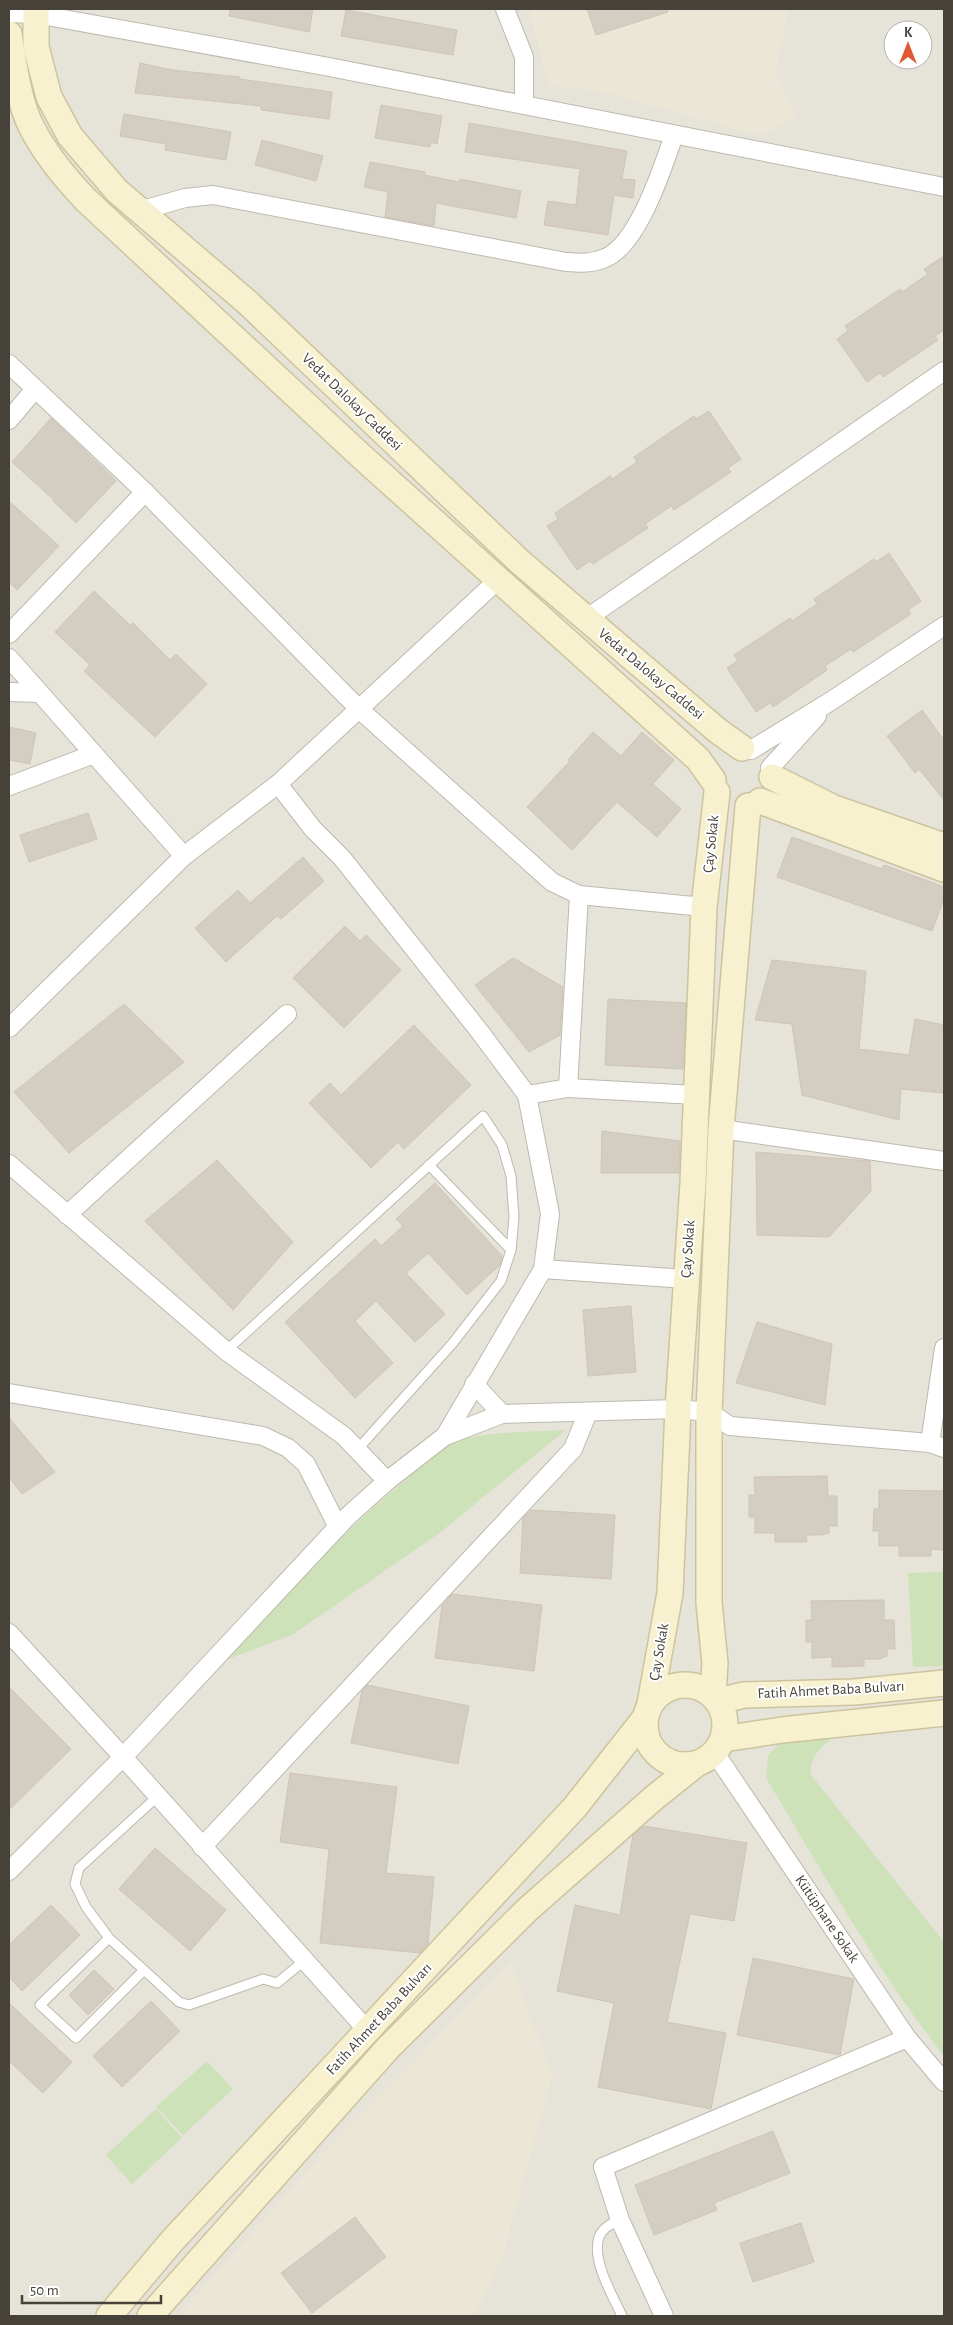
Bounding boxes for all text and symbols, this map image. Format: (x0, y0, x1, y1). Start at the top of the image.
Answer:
north arrow (883, 20, 933, 70)
text: K (904, 26, 913, 40)
street label: Vedat Dalokay Caddesi (299, 350, 405, 454)
street label: Vedat Dalokay Caddesi (595, 626, 707, 722)
street label: Çay Sokak (701, 814, 721, 874)
street label: Çay Sokak (678, 1219, 698, 1278)
street label: Çay Sokak (647, 1622, 671, 1682)
street label: Fatih Ahmet Baba Bulvarı (757, 1679, 905, 1701)
street label: Kütüphane Sokak (792, 1873, 862, 1966)
street label: Fatih Ahmet Baba Bulvarı (323, 1960, 435, 2078)
scale bar (22, 2272, 161, 2304)
text: 50 m (30, 2283, 59, 2298)

